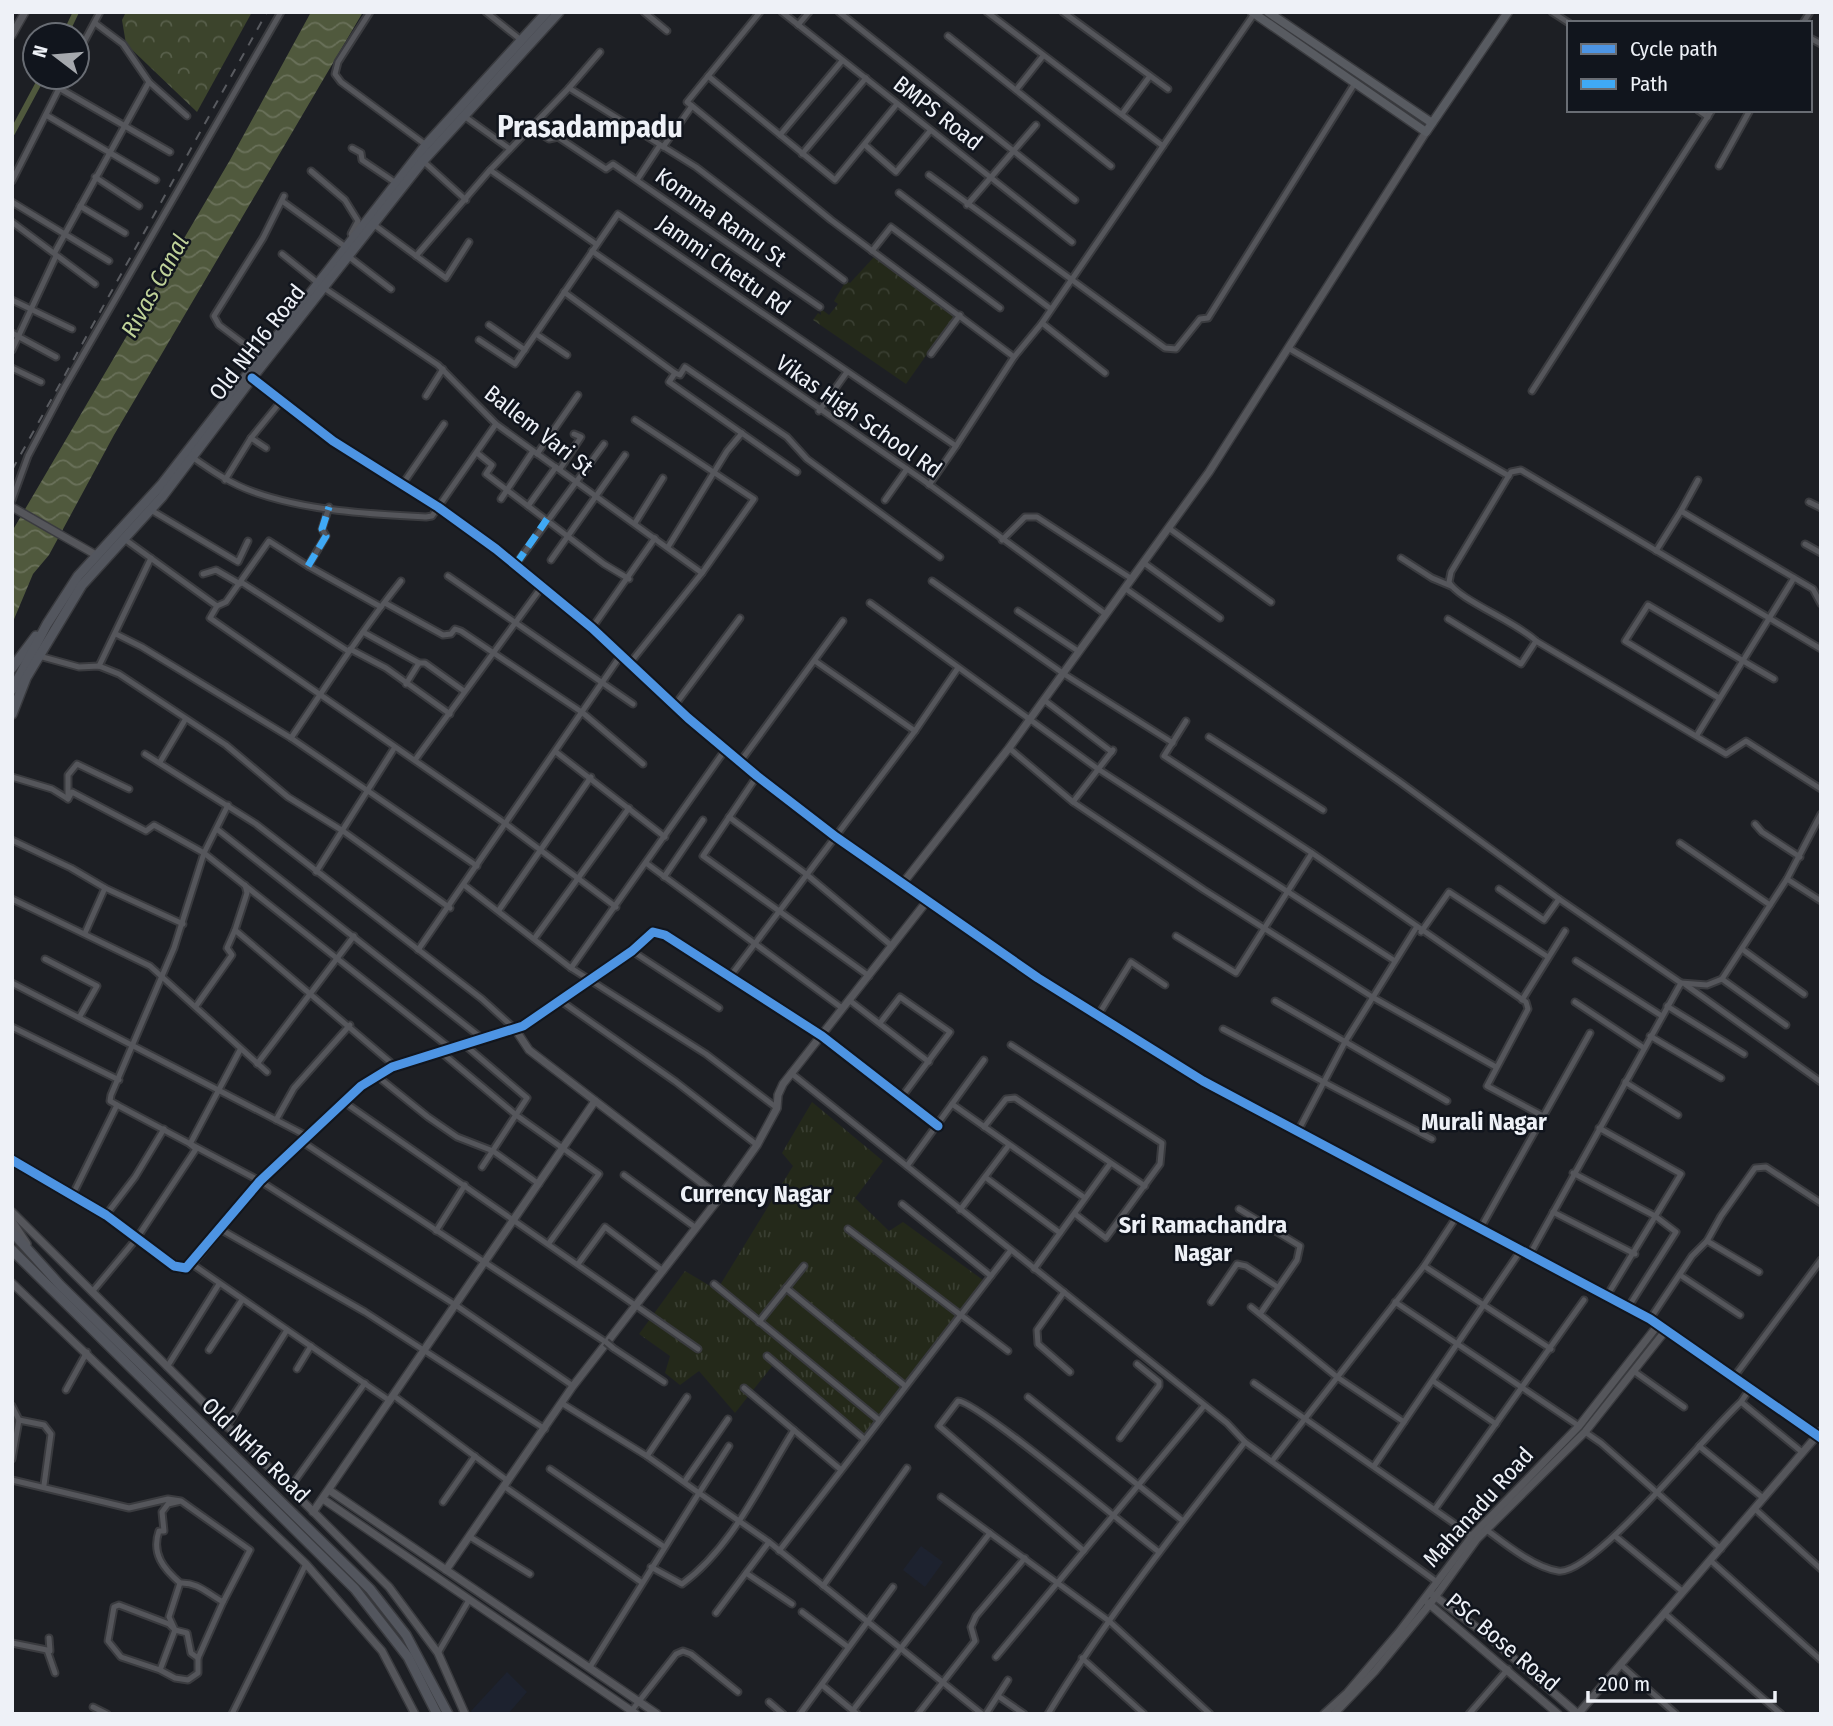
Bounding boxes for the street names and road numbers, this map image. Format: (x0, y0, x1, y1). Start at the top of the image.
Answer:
street label: BMPS Road (888, 70, 988, 156)
street label: Komma Ramu St (650, 161, 792, 273)
street label: Jammi Chettu Rd (652, 209, 796, 321)
street label: Old NH16 Road (203, 278, 311, 406)
street label: Vikas High School Rd (771, 348, 947, 484)
street label: Ballem Vari St (479, 379, 599, 481)
street label: Old NH16 Road (196, 1391, 316, 1509)
street label: Mahanadu Road (1417, 1441, 1539, 1573)
street label: PSC Bose Road (1441, 1587, 1565, 1697)

